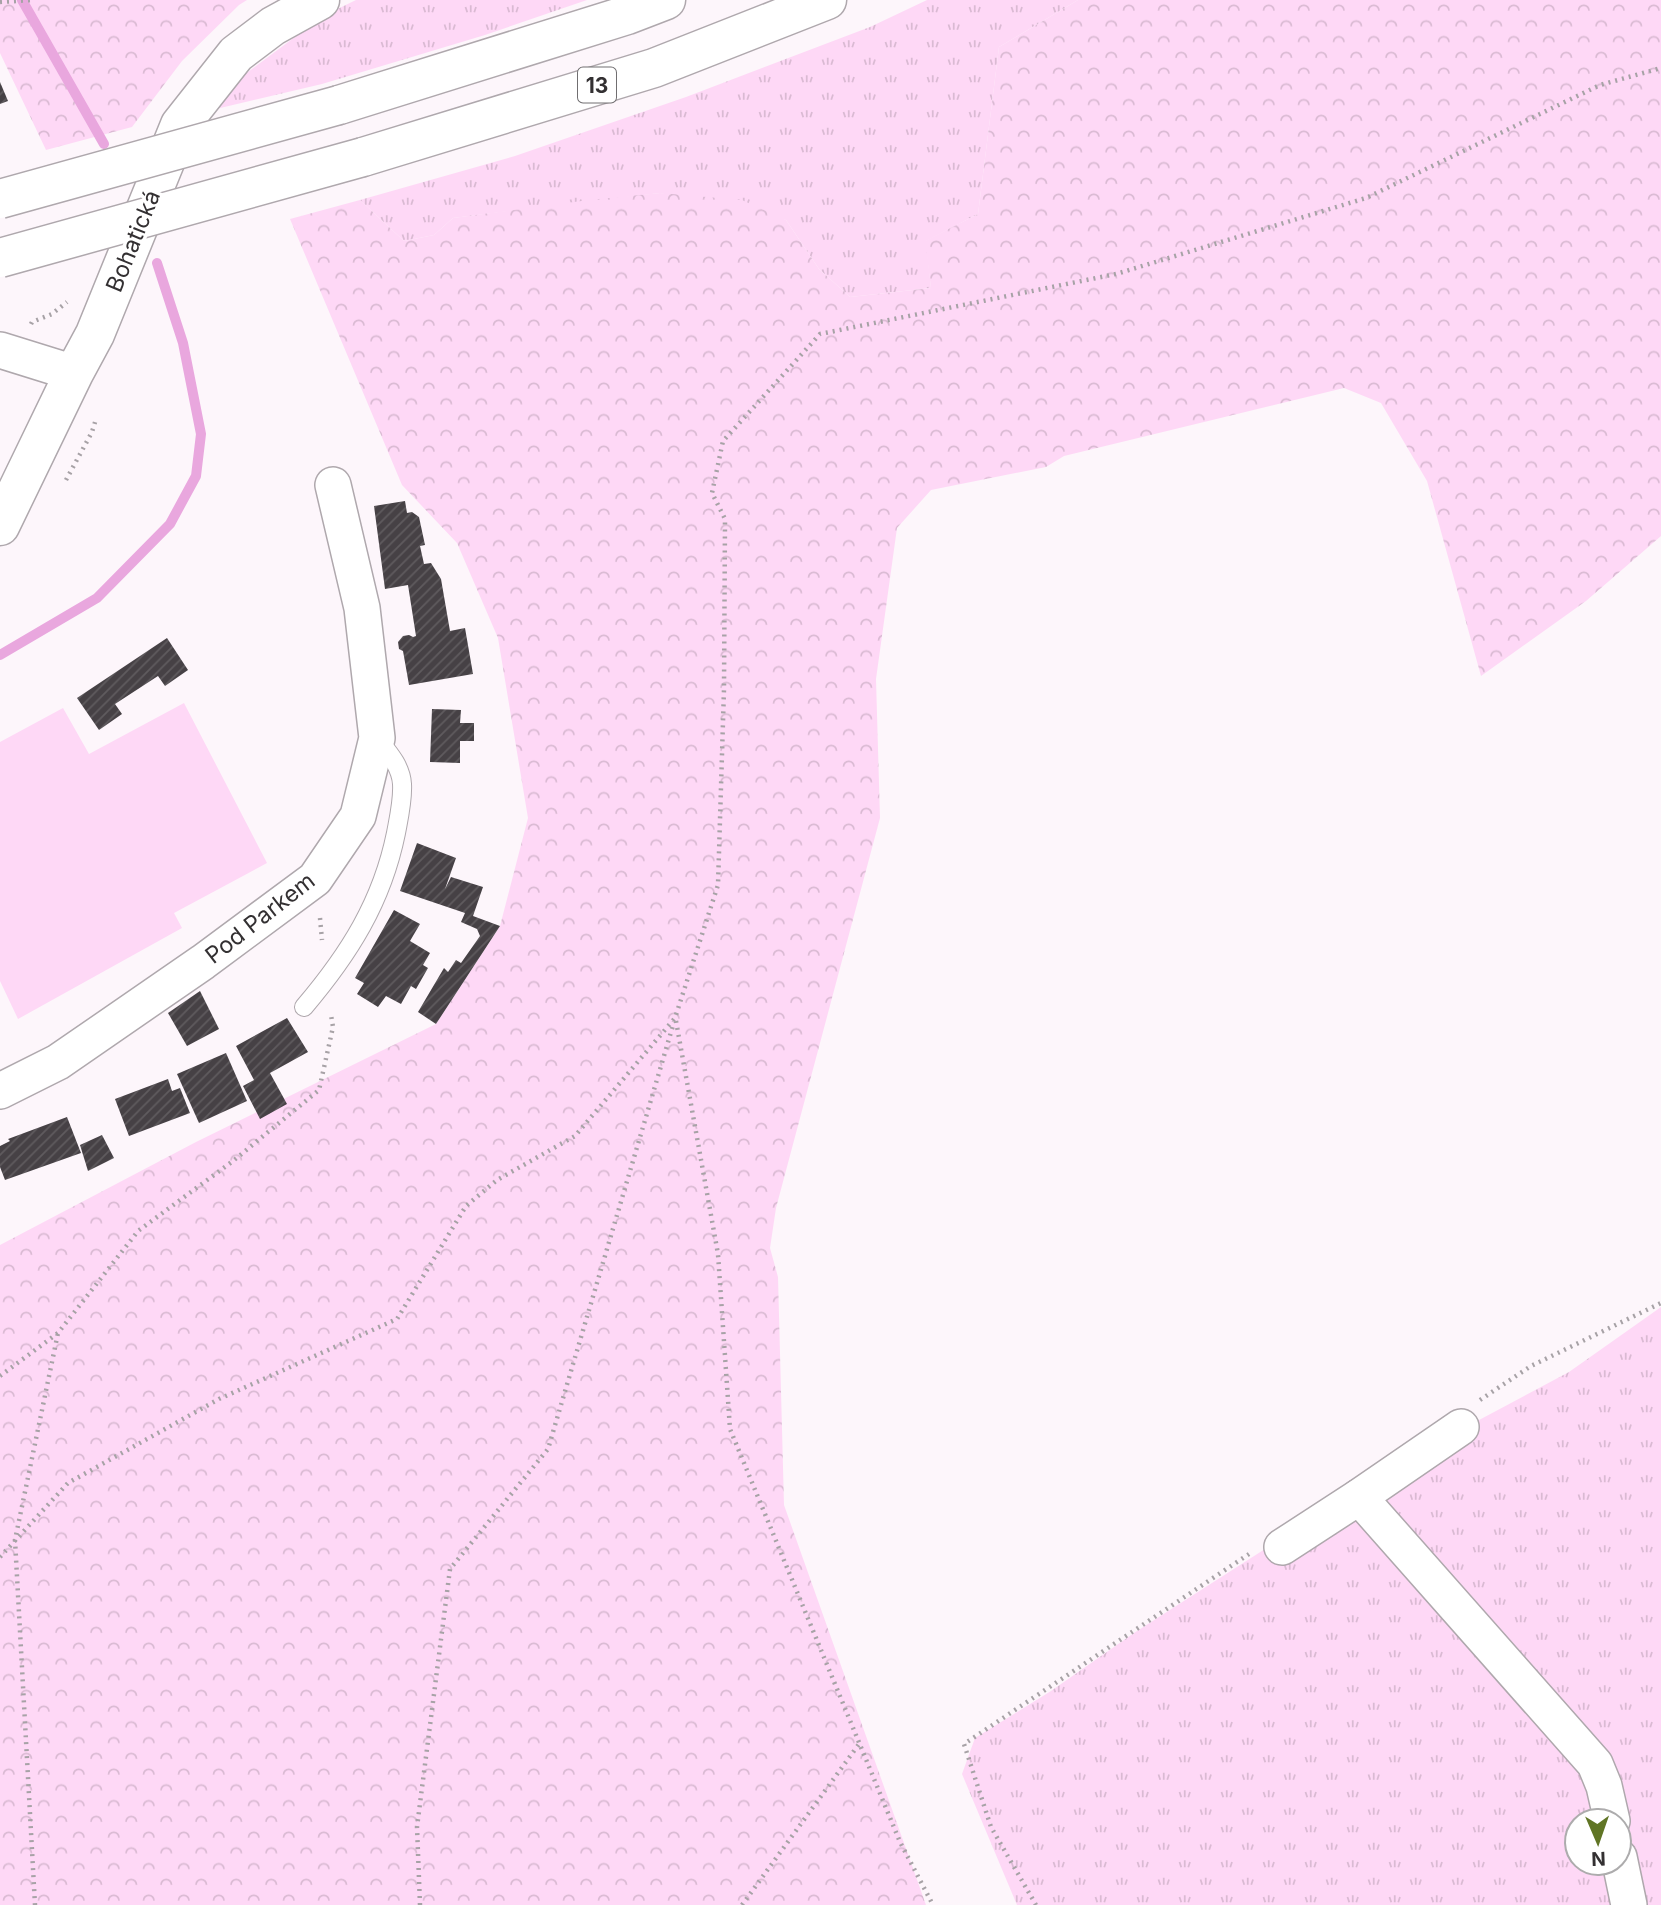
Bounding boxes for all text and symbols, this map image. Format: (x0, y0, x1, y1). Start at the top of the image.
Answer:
road number: 13 (578, 68, 616, 102)
street label: Bohatická (100, 186, 166, 296)
street label: Pod Parkem (200, 867, 320, 969)
north arrow (1563, 1807, 1633, 1877)
text: N (1591, 1847, 1606, 1870)

